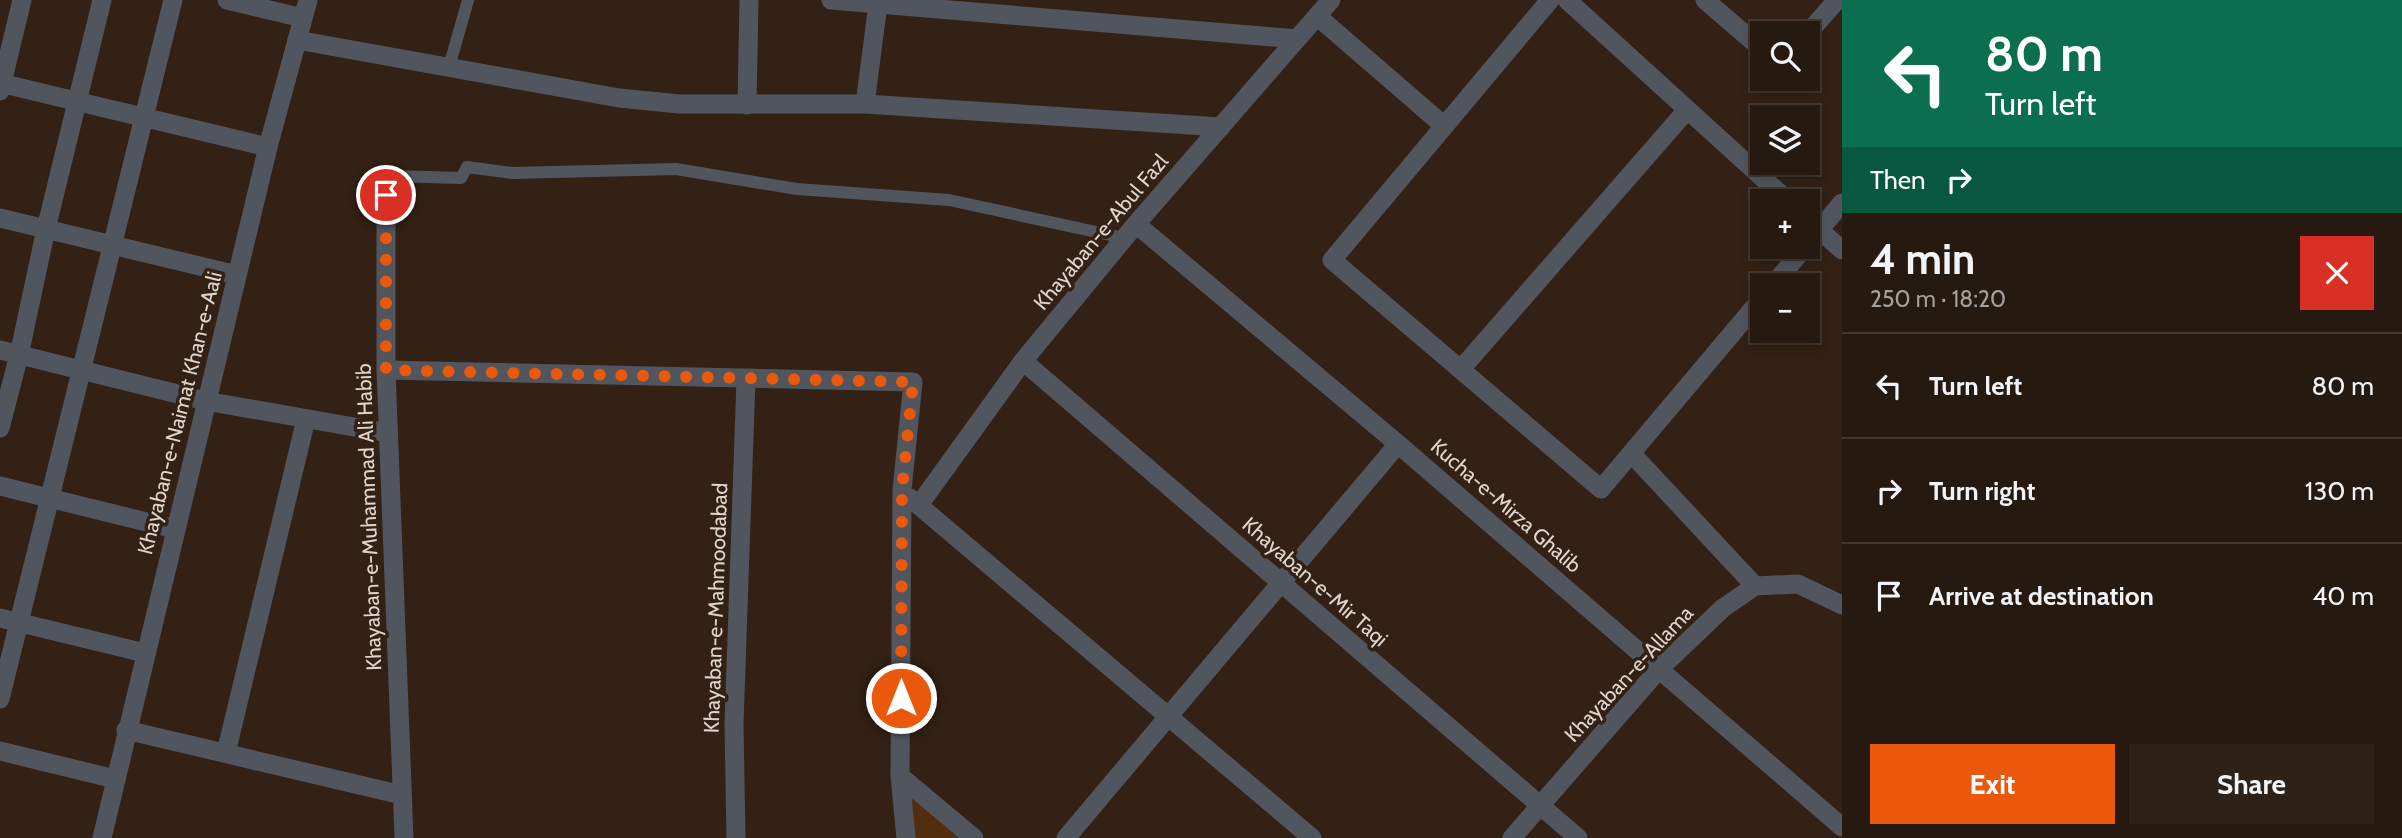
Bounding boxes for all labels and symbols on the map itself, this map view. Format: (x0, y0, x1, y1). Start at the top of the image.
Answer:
street label: Khayaban-e-Abul Fazl (1028, 149, 1173, 315)
pin (356, 165, 416, 225)
street label: Khayaban-e-Naimat Khan-e-Aali (132, 269, 227, 557)
street label: Khayaban-e-Muhammad Ali Habib (351, 363, 386, 671)
street label: Kucha-e-Mirza Ghalib (1426, 434, 1587, 578)
street label: Khayaban-e-Mahmoodabad (699, 482, 732, 734)
street label: Khayaban-e-Mir Taqi (1238, 512, 1393, 652)
street label: Khayaban-e-Allama (1559, 600, 1698, 747)
position arrow (864, 661, 938, 735)

